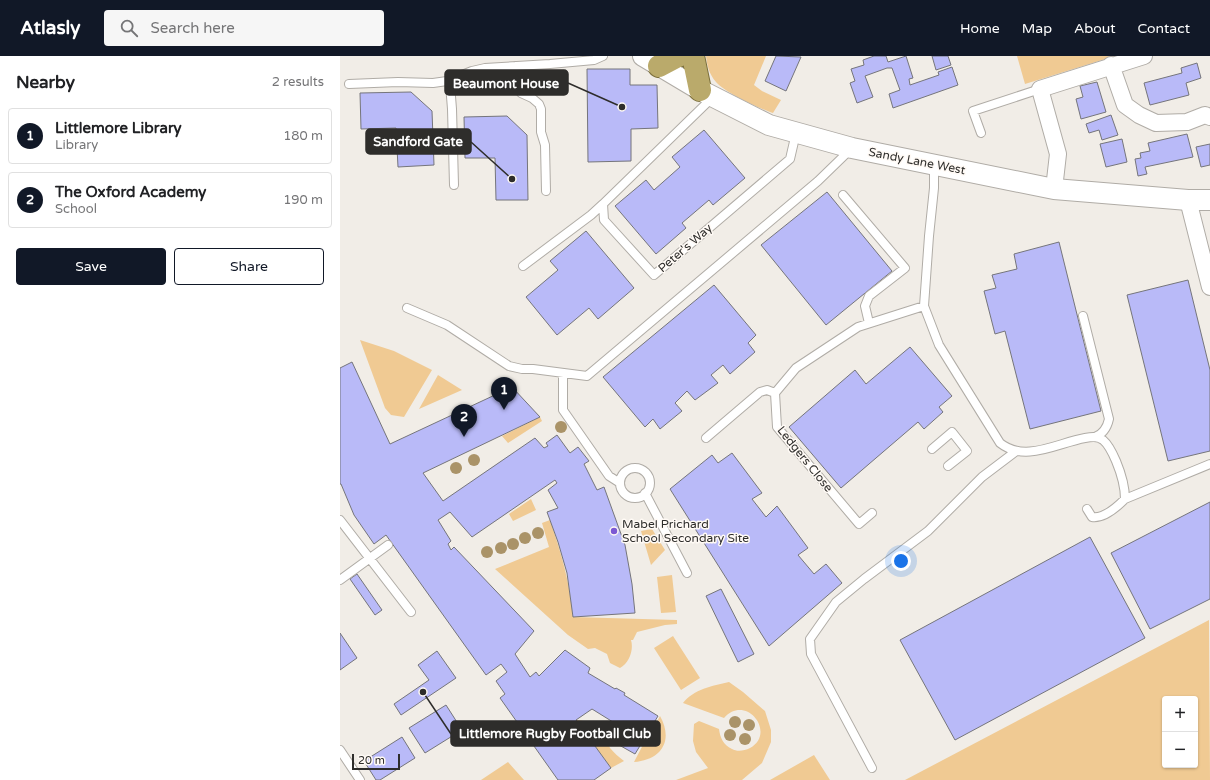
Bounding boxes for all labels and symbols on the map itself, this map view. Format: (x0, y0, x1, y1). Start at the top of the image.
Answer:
callout: Beaumont House (445, 70, 568, 95)
text: Beaumont House (453, 76, 560, 92)
callout: Sandford Gate (366, 129, 471, 154)
text: Sandford Gate (373, 134, 463, 150)
street label: Sandy Lane West (867, 145, 967, 177)
street label: Peter's Way (655, 220, 715, 275)
pin: 1 (491, 377, 517, 410)
pin: 2 (451, 404, 477, 437)
street label: Ledgers Close (774, 423, 836, 495)
place label: Mabel Prichard School Secondary Site (622, 517, 749, 545)
marker: Mabel Prichard School Secondary Site (609, 526, 619, 536)
your location (891, 551, 911, 571)
callout: Littlemore Rugby Football Club (451, 721, 660, 746)
text: Littlemore Rugby Football Club (459, 726, 651, 742)
scale bar (352, 752, 400, 771)

